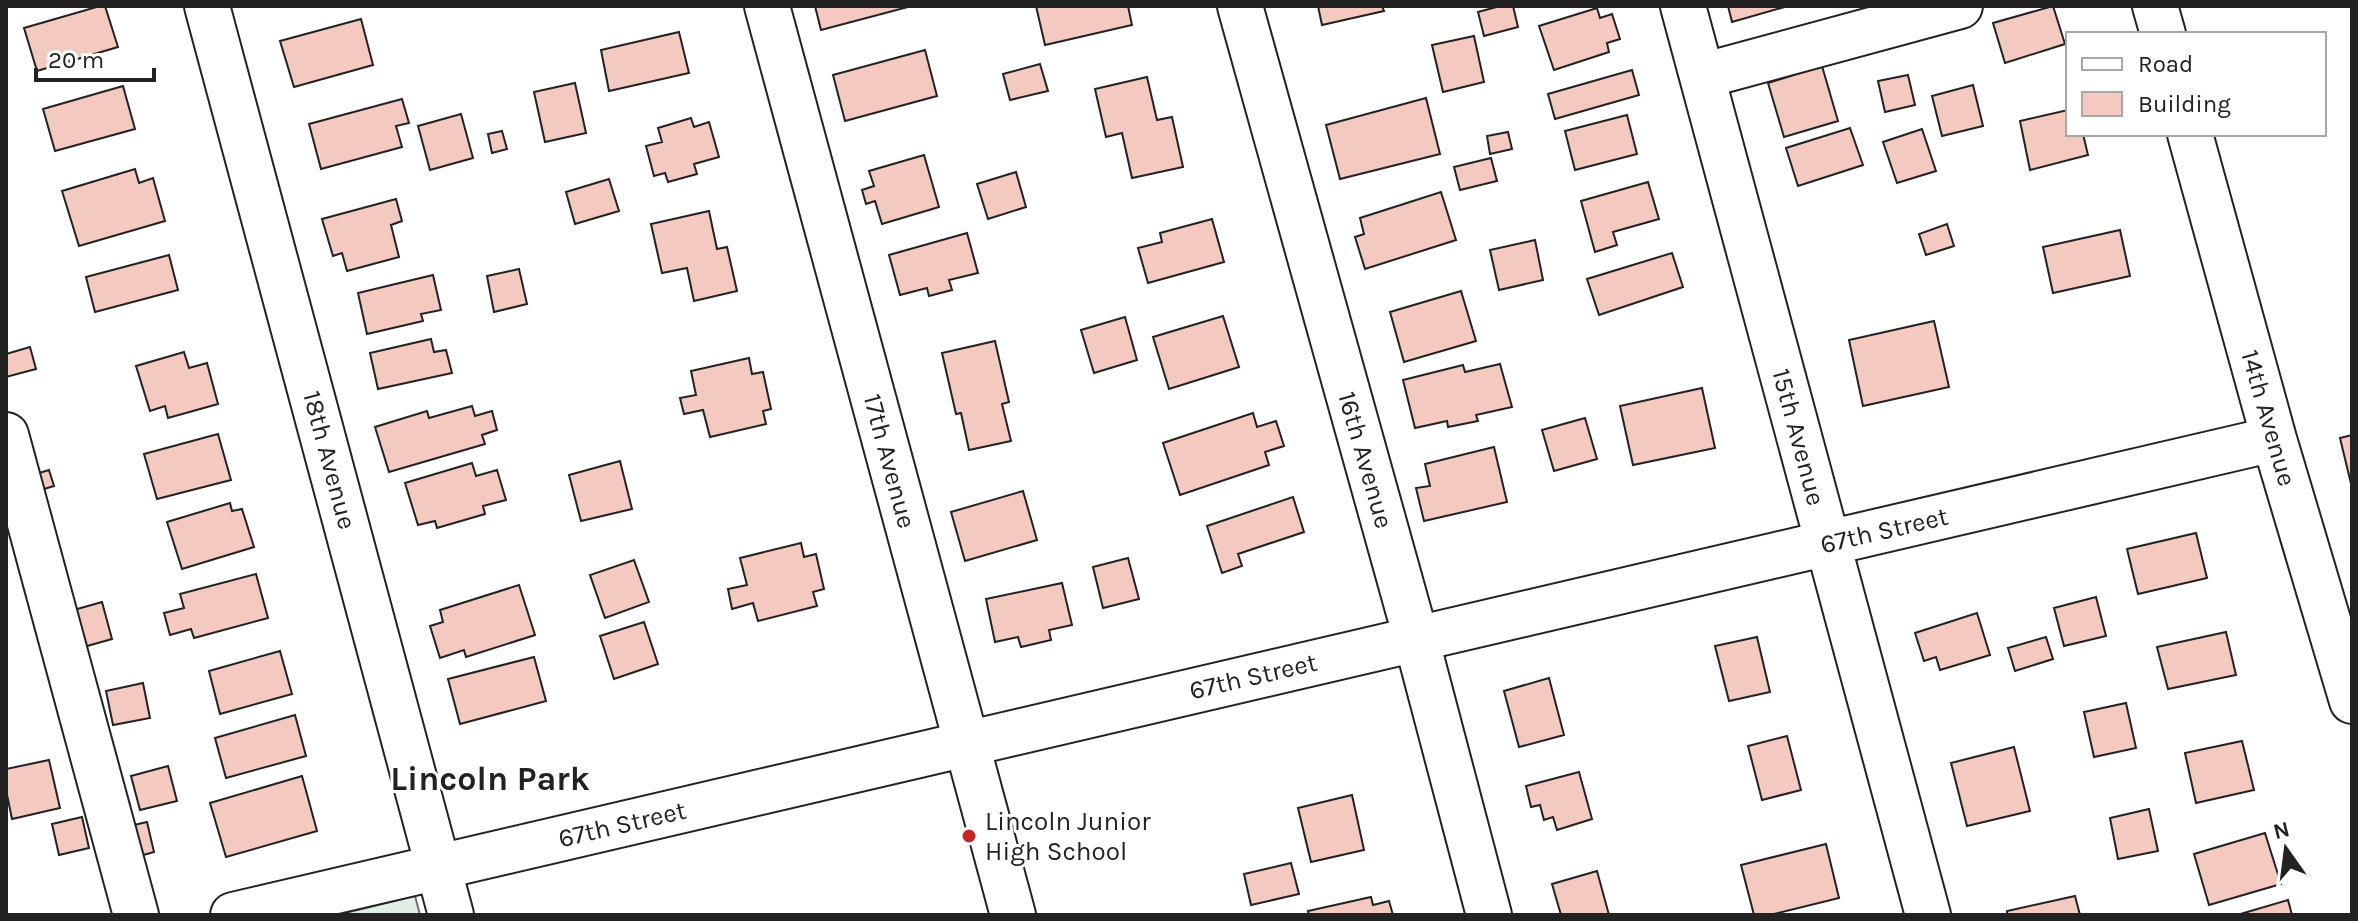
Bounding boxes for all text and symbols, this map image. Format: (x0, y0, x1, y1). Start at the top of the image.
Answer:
scale bar (36, 32, 154, 82)
legend (2066, 32, 2326, 136)
text: 20 m (48, 46, 104, 74)
text: Road (2138, 50, 2193, 78)
text: Building (2138, 90, 2231, 118)
street label: 14th Avenue (2234, 346, 2303, 490)
street label: 15th Avenue (1765, 365, 1832, 509)
street label: 18th Avenue (296, 388, 363, 533)
street label: 16th Avenue (1331, 388, 1400, 532)
street label: 17th Avenue (857, 390, 922, 532)
street label: 67th Street (1817, 501, 1951, 560)
street label: 67th Street (1186, 647, 1320, 706)
district label: Lincoln Park (390, 759, 590, 799)
street label: 67th Street (555, 795, 689, 854)
place label: Lincoln Junior High School (985, 806, 1151, 867)
north arrow (2246, 809, 2326, 889)
text: N (2271, 816, 2292, 845)
marker: Lincoln Junior High School (960, 827, 978, 845)

